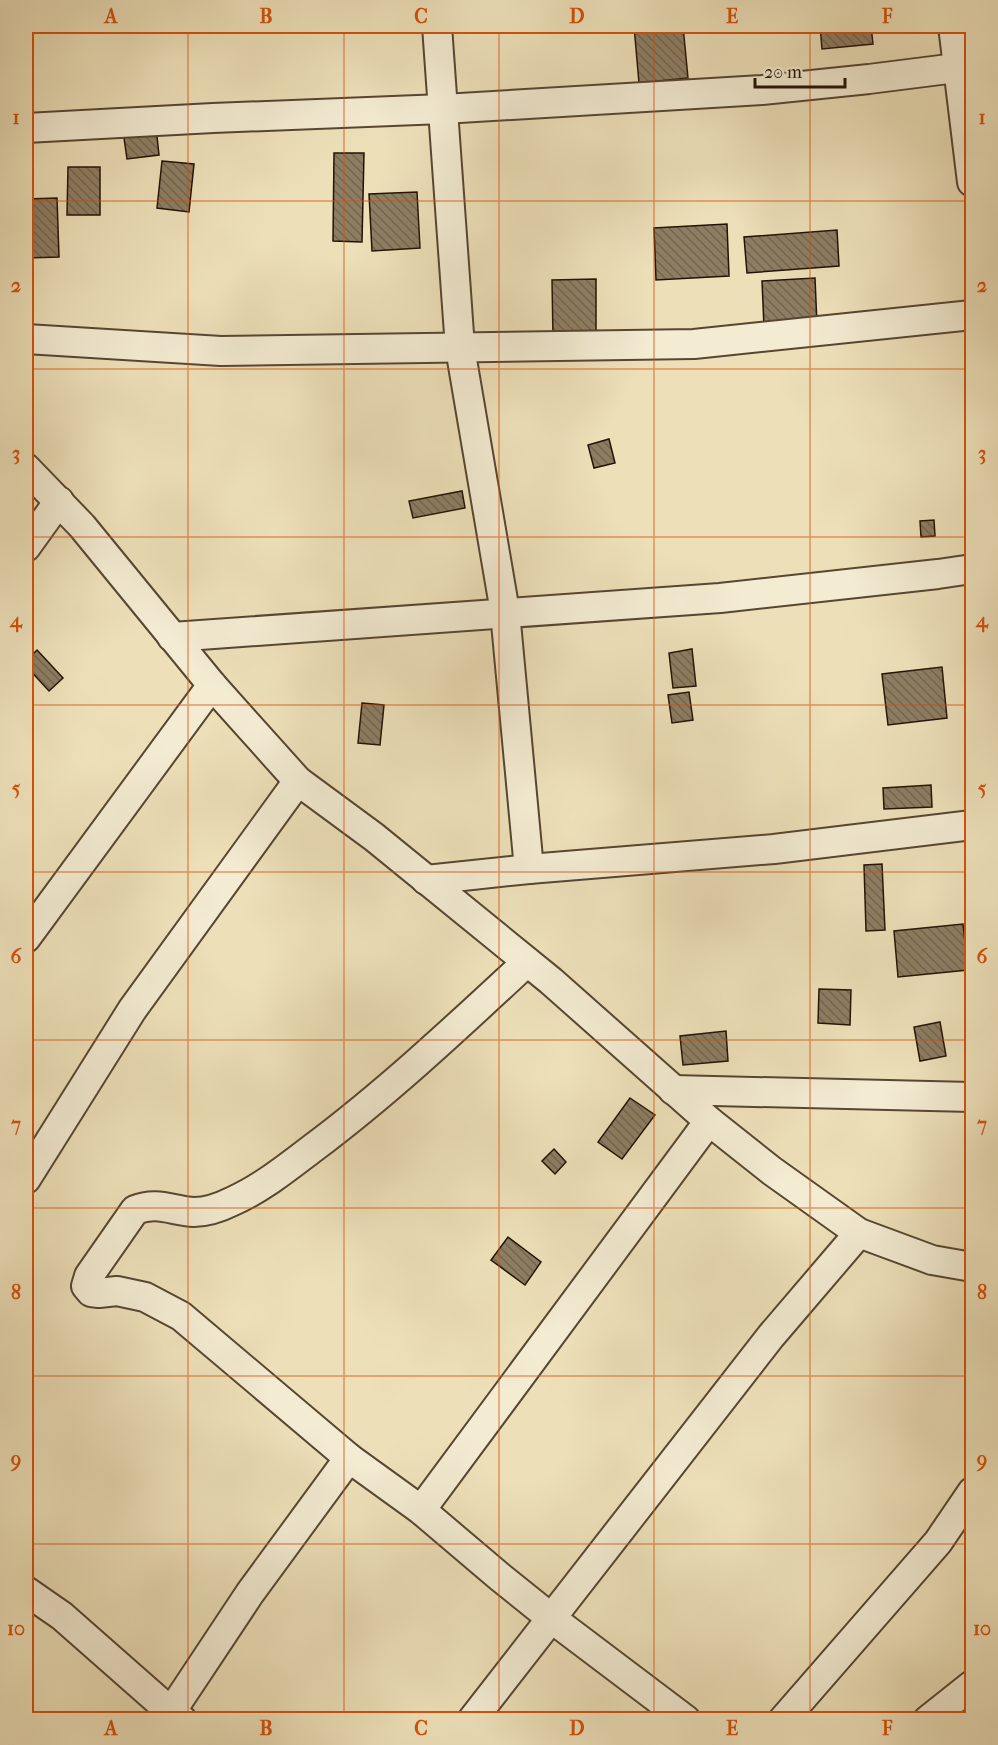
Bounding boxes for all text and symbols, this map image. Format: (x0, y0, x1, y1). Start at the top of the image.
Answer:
text: A (103, 5, 119, 28)
text: B (259, 5, 273, 28)
text: C (414, 5, 428, 28)
text: D (569, 5, 585, 28)
text: E (726, 5, 738, 28)
text: F (881, 5, 893, 28)
scale bar (755, 51, 845, 89)
text: 20 m (764, 62, 802, 83)
text: 1 (12, 106, 20, 129)
text: 1 (978, 106, 986, 129)
text: 2 (11, 274, 21, 297)
text: 2 (977, 274, 987, 297)
text: 3 (12, 442, 20, 465)
text: 3 (978, 442, 986, 465)
text: 4 (9, 609, 23, 633)
text: 4 (975, 609, 989, 633)
text: 5 (12, 777, 21, 800)
text: 5 (978, 777, 987, 800)
text: 6 (11, 945, 23, 968)
text: 6 (977, 945, 989, 968)
text: 7 (10, 1113, 21, 1136)
text: 7 (976, 1113, 987, 1136)
text: 8 (11, 1281, 21, 1304)
text: 8 (977, 1281, 987, 1304)
text: 9 (10, 1449, 21, 1472)
text: 9 (976, 1449, 987, 1472)
text: 10 (7, 1617, 25, 1640)
text: 10 (973, 1617, 991, 1640)
text: A (103, 1717, 119, 1740)
text: B (259, 1717, 273, 1740)
text: C (414, 1717, 428, 1740)
text: D (569, 1717, 585, 1740)
text: E (726, 1717, 738, 1740)
text: F (881, 1717, 893, 1740)

